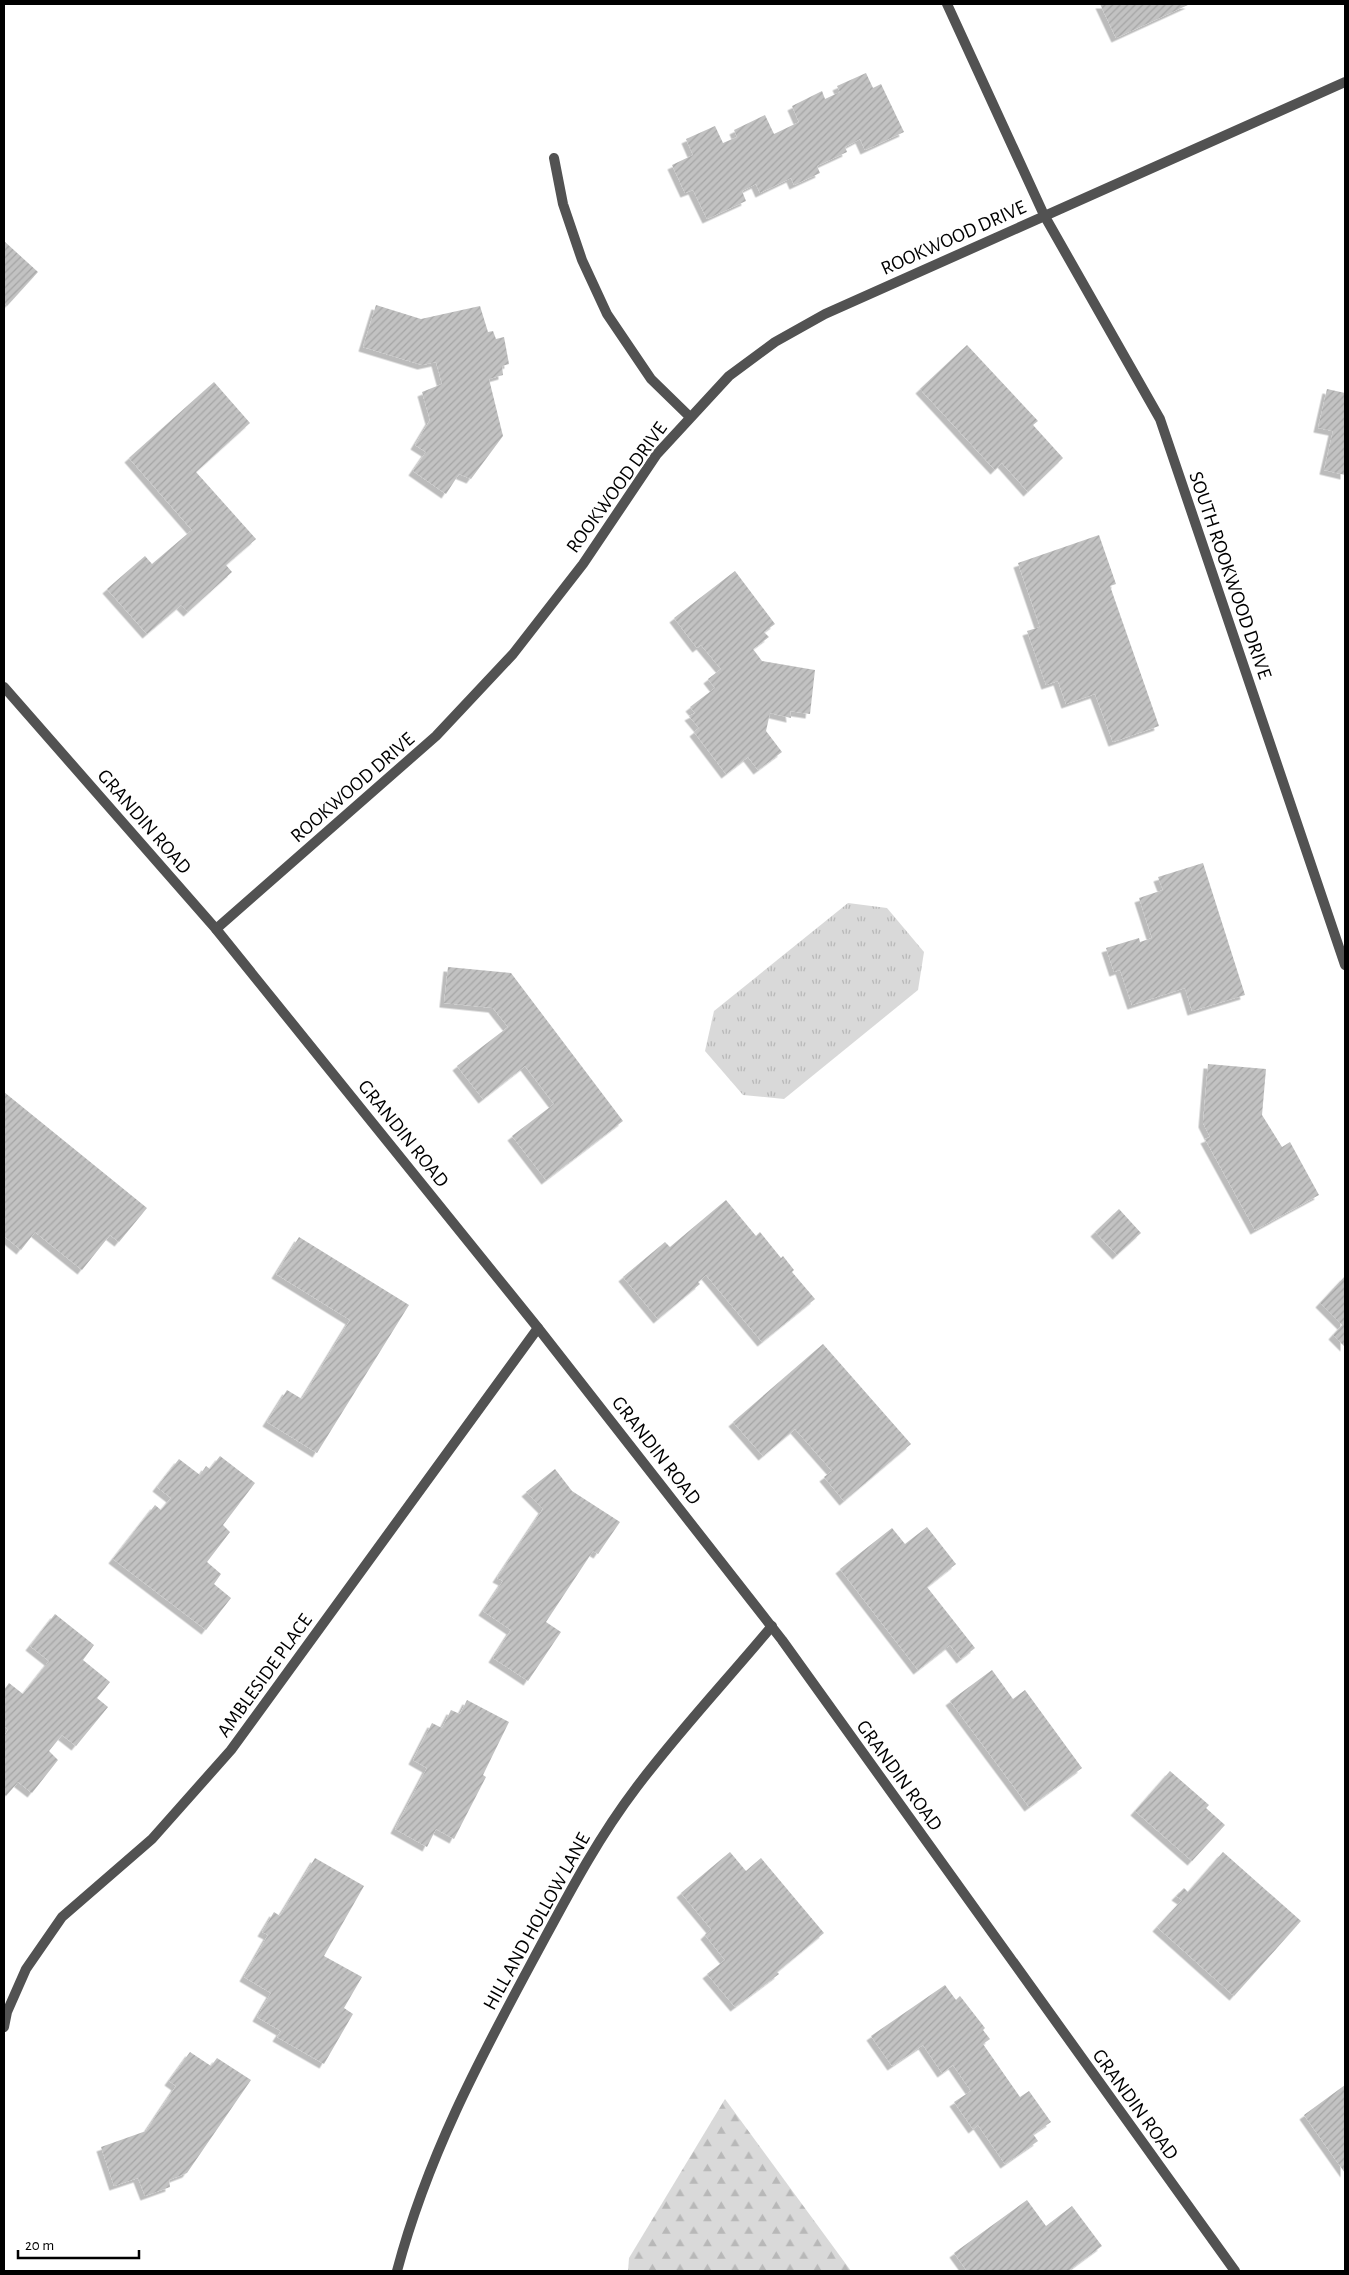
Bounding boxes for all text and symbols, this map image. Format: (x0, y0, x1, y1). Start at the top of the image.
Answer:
street label: ROOKWOOD DRIVE (878, 197, 1029, 279)
street label: ROOKWOOD DRIVE (563, 418, 671, 557)
street label: SOUTH ROOKWOOD DRIVE (1185, 469, 1275, 682)
street label: ROOKWOOD DRIVE (287, 729, 418, 847)
street label: GRANDIN ROAD (94, 766, 195, 878)
street label: GRANDIN ROAD (354, 1076, 452, 1191)
street label: GRANDIN ROAD (608, 1393, 705, 1509)
street label: AMBLESIDE PLACE (214, 1610, 316, 1741)
street label: GRANDIN ROAD (852, 1717, 946, 1835)
street label: HILL AND HOLLOW LANE (480, 1829, 594, 2013)
street label: GRANDIN ROAD (1088, 2046, 1182, 2164)
scale bar (18, 2228, 139, 2260)
text: 20 m (25, 2238, 54, 2253)

